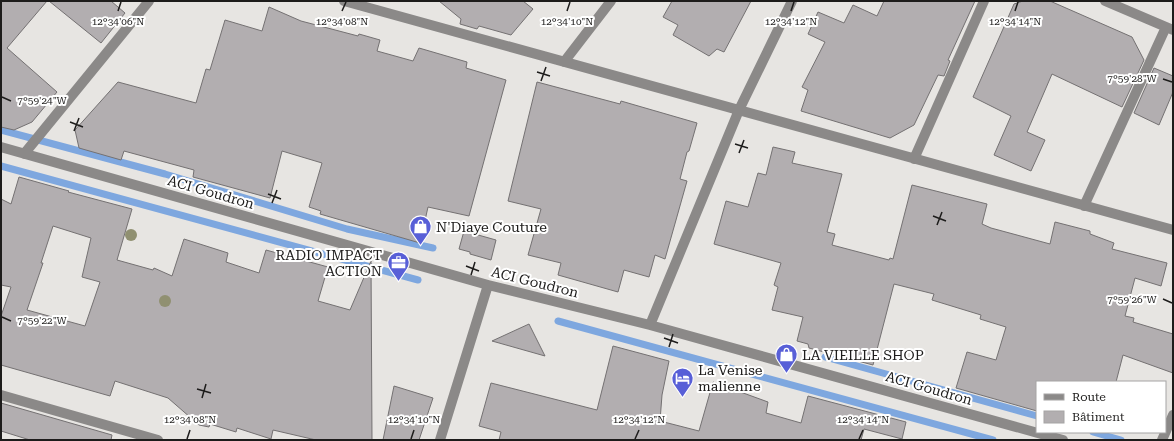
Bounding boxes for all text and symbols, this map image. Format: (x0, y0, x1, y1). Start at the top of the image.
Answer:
text: 12°34'06"N (92, 16, 144, 27)
text: 12°34'08"N (316, 16, 368, 27)
text: 12°34'10"N (541, 16, 593, 27)
text: 12°34'12"N (765, 16, 817, 27)
text: 12°34'14"N (989, 16, 1041, 27)
text: 7°59'28"W (1107, 73, 1158, 84)
text: 7°59'24"W (17, 95, 68, 106)
street label: ACI Goudron (166, 172, 256, 212)
shop icon: N'Diaye Couture (407, 214, 433, 247)
place label: N'Diaye Couture (436, 219, 547, 235)
place label: RADIO IMPACT ACTION (275, 247, 382, 279)
office icon: RADIO IMPACT ACTION (385, 250, 411, 283)
street label: ACI Goudron (490, 263, 580, 301)
text: 7°59'26"W (1107, 294, 1158, 305)
text: 7°59'22"W (17, 315, 68, 326)
shop icon: LA VIEILLE SHOP (774, 342, 800, 375)
place label: LA VIEILLE SHOP (802, 347, 924, 363)
place label: La Venise malienne (698, 362, 763, 394)
hotel icon: La Venise malienne (670, 365, 696, 398)
street label: ACI Goudron (884, 368, 974, 408)
legend (1036, 381, 1166, 433)
text: Route (1072, 390, 1106, 404)
text: Bâtiment (1072, 410, 1125, 424)
text: 12°34'08"N (164, 414, 216, 425)
text: 12°34'10"N (388, 414, 440, 425)
text: 12°34'12"N (613, 414, 665, 425)
text: 12°34'14"N (837, 414, 889, 425)

